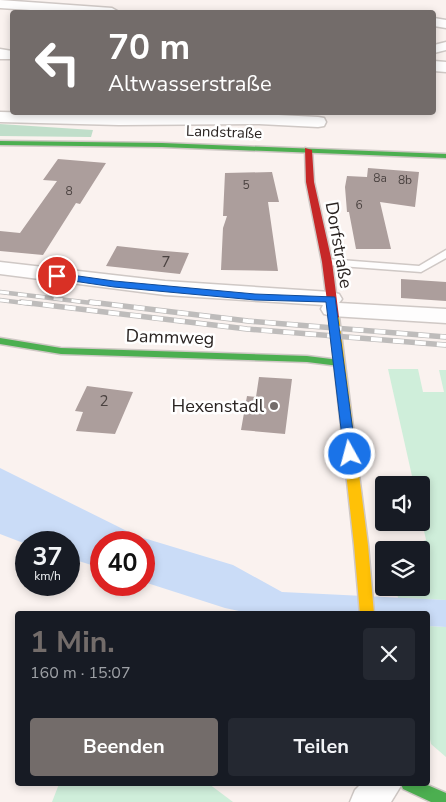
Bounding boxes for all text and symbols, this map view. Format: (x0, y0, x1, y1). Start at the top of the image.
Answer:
text: 70 m (108, 24, 190, 71)
icon: left (25, 30, 90, 95)
text: Altwasserstraße (108, 69, 272, 99)
street label: Landstraße (186, 121, 262, 143)
house number: 8a (373, 170, 387, 186)
house number: 8b (398, 172, 412, 188)
house number: 5 (242, 177, 250, 193)
house number: 8 (65, 183, 73, 199)
house number: 6 (355, 197, 363, 213)
street label: Dorfstraße (320, 200, 358, 290)
house number: 7 (161, 252, 171, 272)
pin (36, 255, 78, 297)
icon: arrive (43, 262, 71, 290)
street label: Dammweg (125, 323, 215, 351)
house number: 2 (99, 391, 109, 411)
place label: Hexenstadl (172, 394, 265, 418)
marker: Hexenstadl (268, 400, 280, 412)
position arrow (323, 427, 375, 479)
map controls (375, 476, 430, 596)
button: sound (375, 476, 430, 531)
speed limit sign: 40 (90, 531, 155, 596)
text: 37 (32, 540, 63, 574)
button: layers (375, 541, 430, 596)
text: km/h (34, 568, 61, 584)
text: 1 Min. (30, 622, 115, 663)
button: close (363, 628, 415, 680)
text: 160 m · 15:07 (30, 662, 131, 684)
button: Beenden (30, 718, 218, 776)
button: Teilen (228, 718, 415, 776)

